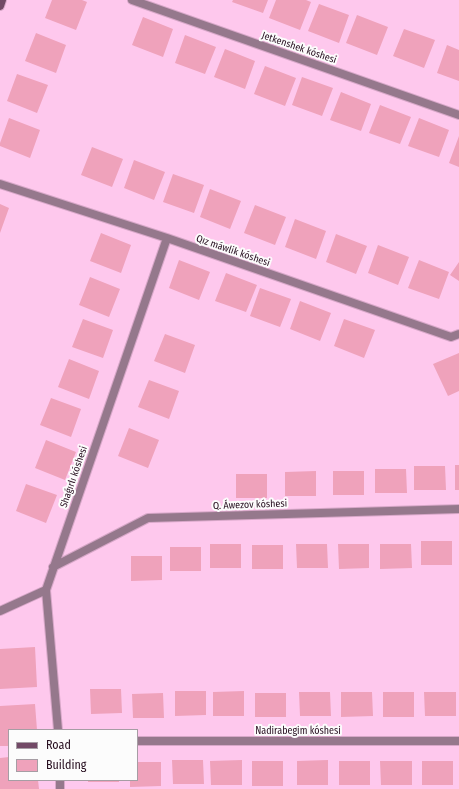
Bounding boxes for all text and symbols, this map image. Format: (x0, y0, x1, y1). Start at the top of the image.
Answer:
street label: Jetkenshek kóshesi (260, 30, 338, 66)
street label: Qız máwlik kóshesi (194, 233, 272, 269)
street label: Shaǵırlı kóshesi (58, 445, 90, 509)
street label: Q. Áwezov kóshesi (213, 498, 287, 512)
street label: Nadirabegim kóshesi (255, 725, 341, 737)
legend (8, 729, 138, 781)
text: Road (46, 738, 71, 752)
text: Building (46, 758, 86, 772)

